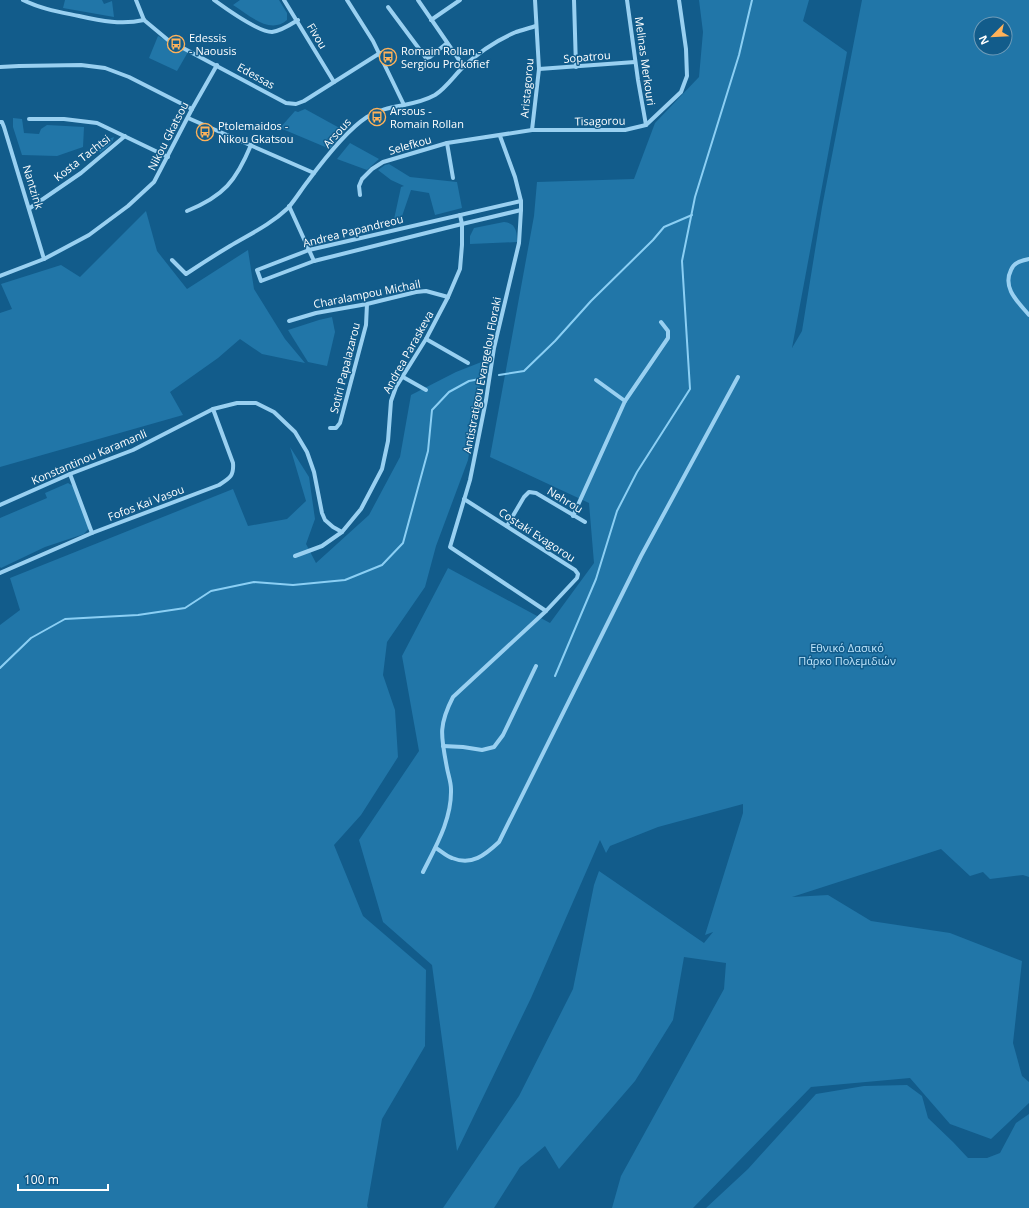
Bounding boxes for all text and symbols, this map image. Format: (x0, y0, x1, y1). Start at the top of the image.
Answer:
street label: Melinas Merkouri (632, 16, 659, 106)
north arrow (973, 16, 1013, 56)
street label: Fivou (304, 20, 331, 51)
place label: Edessis - Naousis (189, 30, 236, 58)
text: N (975, 33, 992, 47)
bus stop icon: Edessis - Naousis (166, 34, 186, 54)
place label: Romain Rollan - Sergiou Prokofief (401, 43, 490, 71)
bus stop icon: Romain Rollan - Sergiou Prokofief (378, 47, 398, 67)
street label: Sopatrou (563, 47, 611, 66)
street label: Aristagorou (516, 57, 537, 118)
street label: Edessas (235, 59, 278, 92)
street label: Nikou Gkatsou (144, 99, 191, 173)
place label: Arsous - Romain Rollan (390, 103, 464, 131)
bus stop icon: Arsous - Romain Rollan (367, 107, 387, 127)
street label: Tisagorou (575, 113, 625, 128)
street label: Arsous (319, 115, 354, 151)
place label: Ptolemaidos - Nikou Gkatsou (218, 118, 293, 146)
bus stop icon: Ptolemaidos - Nikou Gkatsou (195, 122, 215, 142)
street label: Kosta Tachtsi (50, 131, 113, 184)
street label: Selefkou (387, 131, 433, 158)
street label: Nantzink (20, 163, 47, 211)
street label: Andrea Papandreou (301, 211, 405, 250)
street label: Charalampou Michail (312, 276, 422, 311)
street label: Antistratigou Evangelou Floraki (459, 295, 504, 454)
street label: Andrea Paraskeva (379, 308, 436, 396)
street label: Sotiri Papalazarou (326, 321, 363, 415)
street label: Konstantinou Karamanli (29, 425, 149, 488)
street label: Fofos Kai Vasou (106, 481, 186, 524)
street label: Nehrou (545, 483, 586, 516)
street label: Costaki Evagorou (496, 504, 578, 565)
park label: Εθνικό Δασικό Πάρκο Πολεμιδιών (798, 640, 896, 668)
scale bar (18, 1166, 108, 1192)
text: 100 m (24, 1171, 59, 1188)

